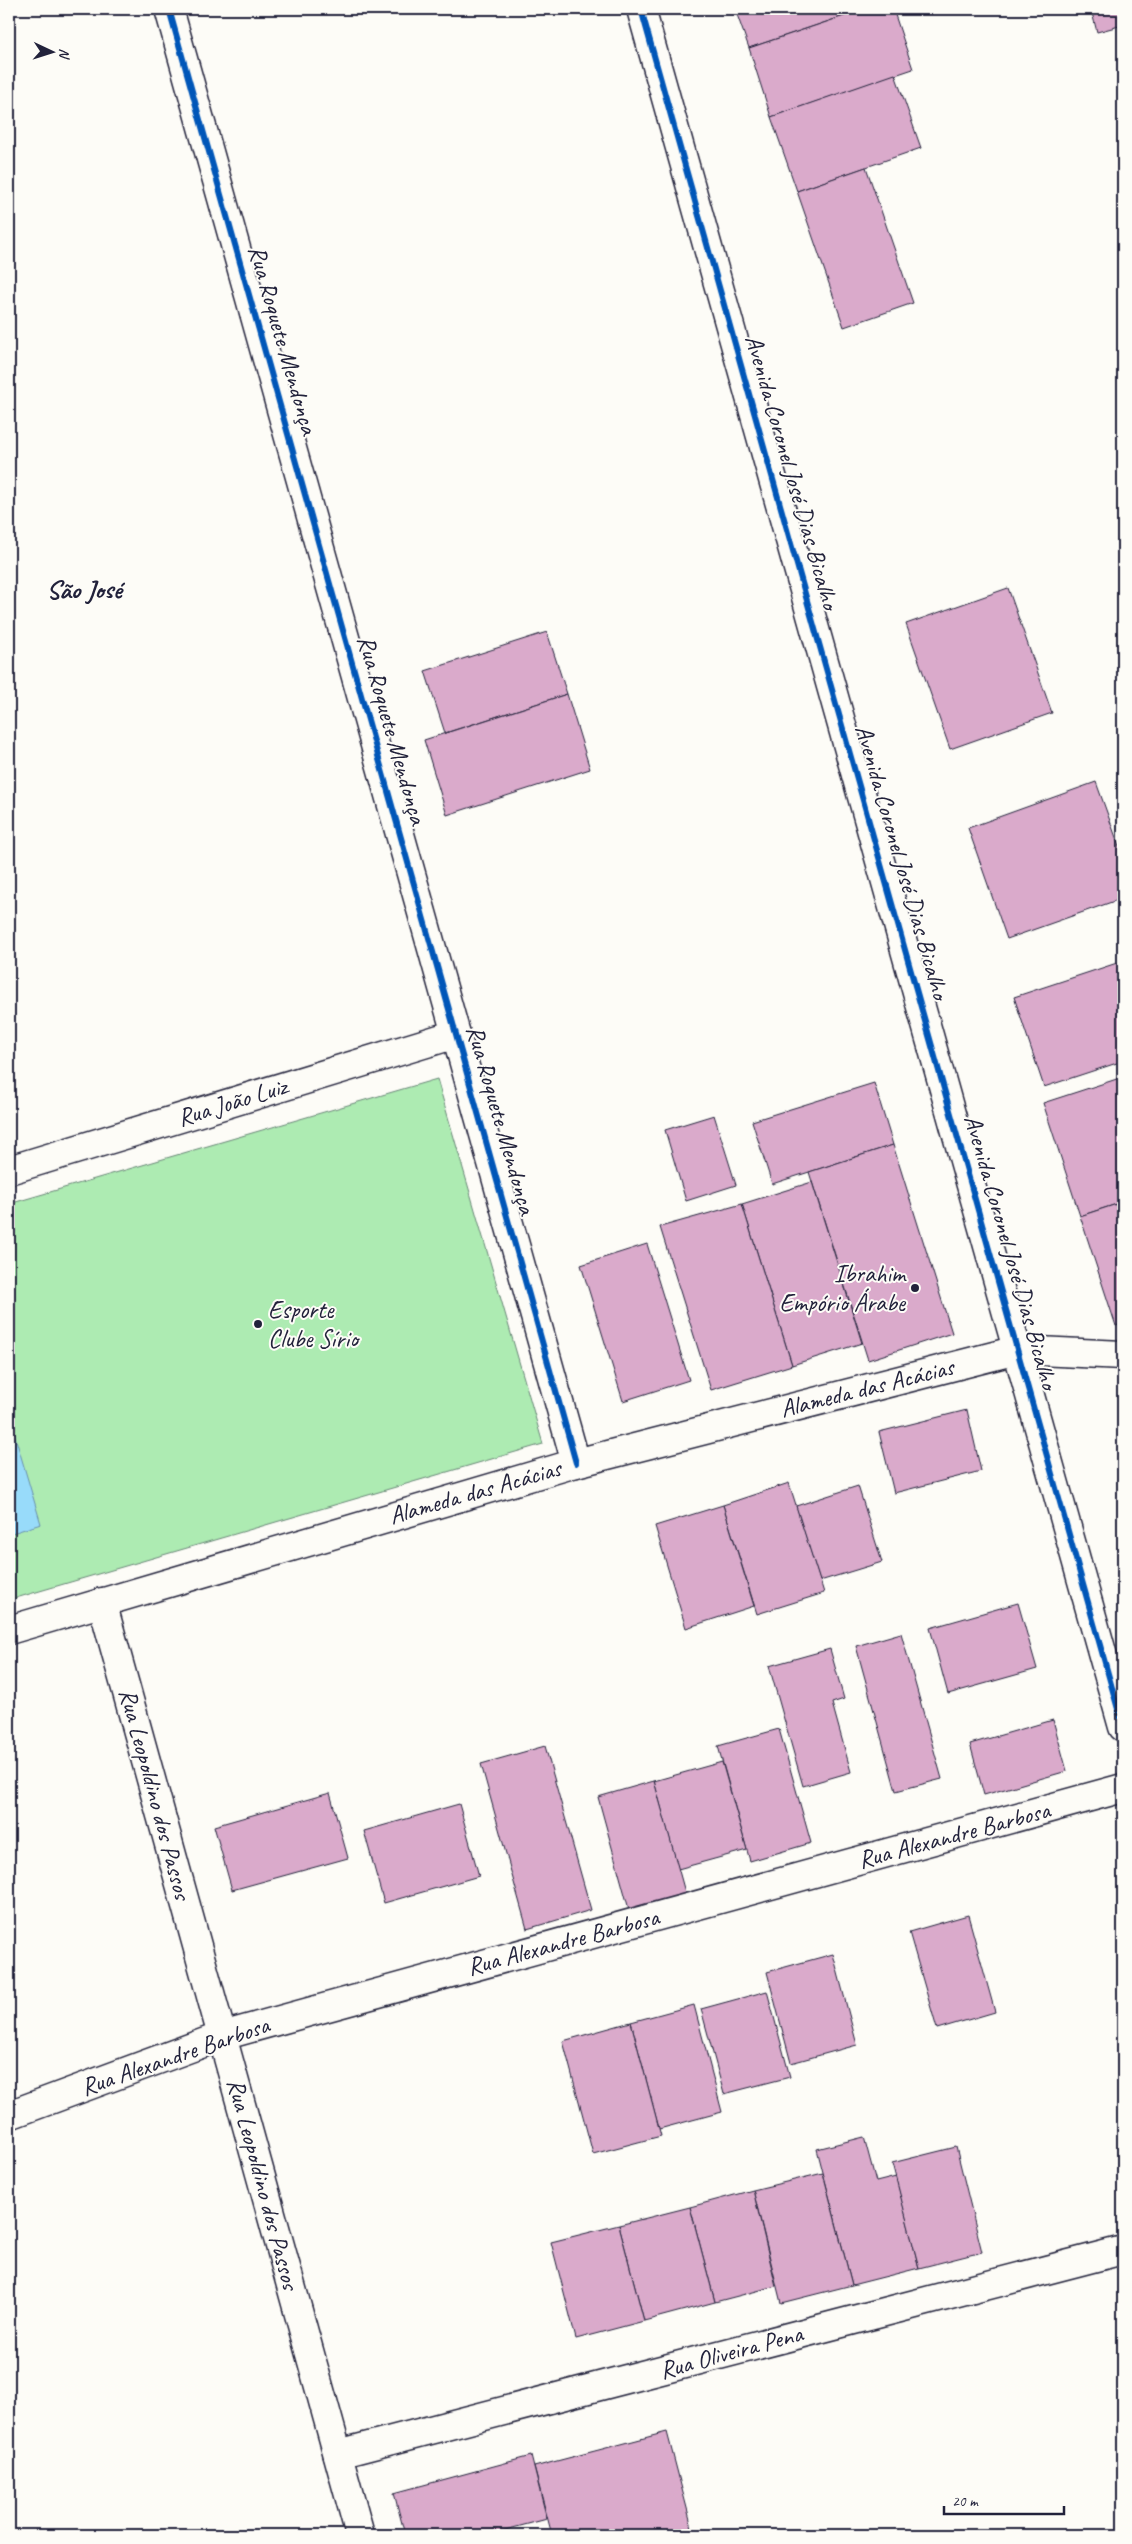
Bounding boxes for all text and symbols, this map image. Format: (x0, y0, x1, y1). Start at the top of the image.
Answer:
north arrow (28, 28, 78, 78)
text: N (56, 48, 73, 60)
street label: Rua Roquete Mendonça (241, 242, 326, 440)
street label: Avenida Coronel José Dias Bicalho (738, 331, 847, 616)
district label: São José (46, 573, 126, 606)
street label: Rua Roquete Mendonça (350, 632, 435, 830)
street label: Avenida Coronel José Dias Bicalho (848, 721, 957, 1006)
street label: Rua Roquete Mendonça (459, 1022, 544, 1220)
street label: Rua João Luiz (173, 1069, 294, 1134)
street label: Avenida Coronel José Dias Bicalho (957, 1111, 1066, 1396)
place label: Ibrahim Empório Árabe (779, 1258, 907, 1319)
marker: Ibrahim Empório Árabe (909, 1282, 921, 1294)
place label: Esporte Clube Sírio (268, 1294, 361, 1355)
marker: Esporte Clube Sírio (252, 1318, 264, 1330)
street label: Alameda das Acácias (777, 1350, 959, 1425)
street label: Alameda das Acácias (385, 1451, 567, 1532)
street label: Rua Leopoldino dos Passos (111, 1685, 199, 1905)
street label: Rua Alexandre Barbosa (855, 1794, 1055, 1876)
street label: Rua Alexandre Barbosa (464, 1901, 664, 1983)
street label: Rua Alexandre Barbosa (77, 2008, 275, 2103)
street label: Rua Leopoldino dos Passos (219, 2075, 307, 2295)
street label: Rua Oliveira Pena (656, 2317, 808, 2386)
scale bar (944, 2484, 1064, 2516)
text: 20 m (952, 2492, 979, 2511)

